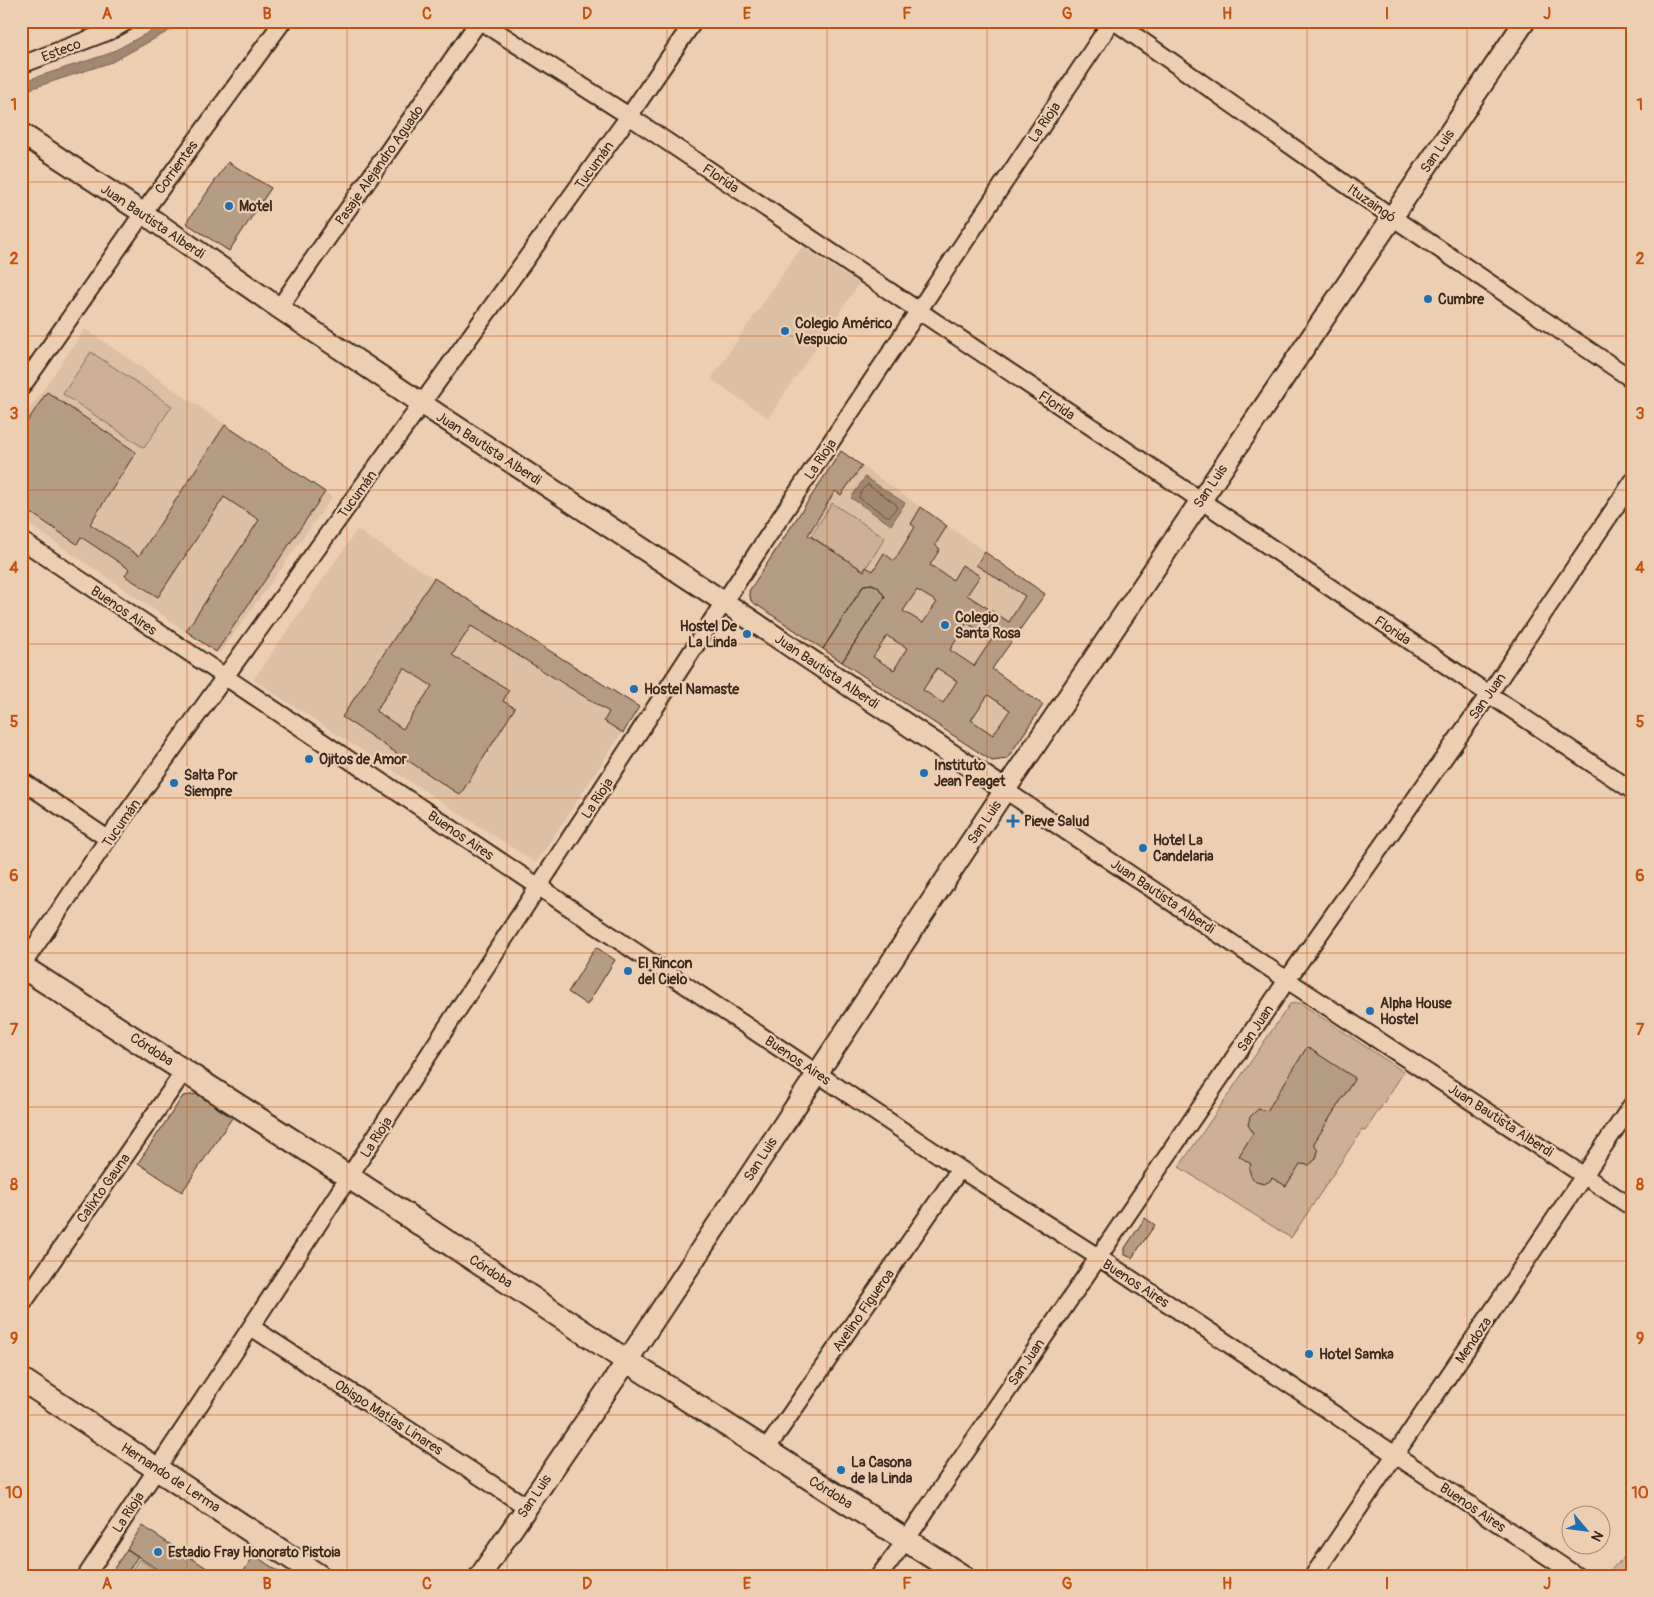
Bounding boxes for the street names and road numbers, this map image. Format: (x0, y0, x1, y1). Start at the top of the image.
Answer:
street label: Esteco (39, 35, 84, 66)
street label: La Rioja (1025, 99, 1064, 146)
street label: Pasaje Alejandro Aguado (332, 102, 427, 228)
street label: San Luis (1417, 126, 1459, 176)
street label: Corrientes (151, 137, 202, 197)
street label: Tucumán (571, 138, 617, 193)
street label: Florida (699, 160, 742, 197)
street label: Juan Bautista Alberdi (97, 180, 208, 263)
street label: Ituzaingó (1344, 181, 1400, 226)
street label: Florida (1035, 387, 1078, 424)
street label: Juan Bautista Alberdi (433, 408, 545, 489)
street label: La Rioja (801, 436, 840, 483)
street label: San Luis (1190, 461, 1232, 511)
street label: Tucumán (334, 467, 380, 522)
street label: Buenos Aires (87, 582, 161, 639)
street label: Florida (1371, 612, 1414, 649)
street label: Juan Bautista Alberdi (771, 630, 882, 713)
street label: San Juan (1465, 670, 1510, 723)
street label: La Rioja (578, 775, 617, 822)
street label: Tucumán (99, 796, 144, 851)
street label: San Luis (964, 797, 1006, 847)
street label: Buenos Aires (424, 807, 498, 864)
street label: Juan Bautista Alberdi (1107, 855, 1218, 938)
street label: San Juan (1234, 1002, 1277, 1055)
street label: Córdoba (127, 1029, 177, 1070)
street label: Buenos Aires (761, 1032, 835, 1089)
street label: Juan Bautista Alberdi (1445, 1080, 1557, 1161)
street label: La Rioja (357, 1114, 396, 1161)
street label: San Luis (740, 1134, 781, 1184)
street label: Calixto Gauna (73, 1150, 134, 1226)
street label: Córdoba (466, 1251, 516, 1292)
street label: Buenos Aires (1099, 1256, 1173, 1312)
street label: Avelino Figueroa (829, 1266, 898, 1355)
street label: Mendoza (1452, 1314, 1495, 1367)
street label: San Juan (1005, 1336, 1048, 1389)
street label: Obispo Matías Linares (331, 1376, 447, 1459)
street label: Hernando de Lerma (118, 1439, 224, 1516)
street label: San Luis (514, 1471, 556, 1521)
street label: Córdoba (806, 1472, 856, 1512)
street label: Buenos Aires (1436, 1479, 1510, 1536)
street label: La Rioja (109, 1489, 148, 1536)

